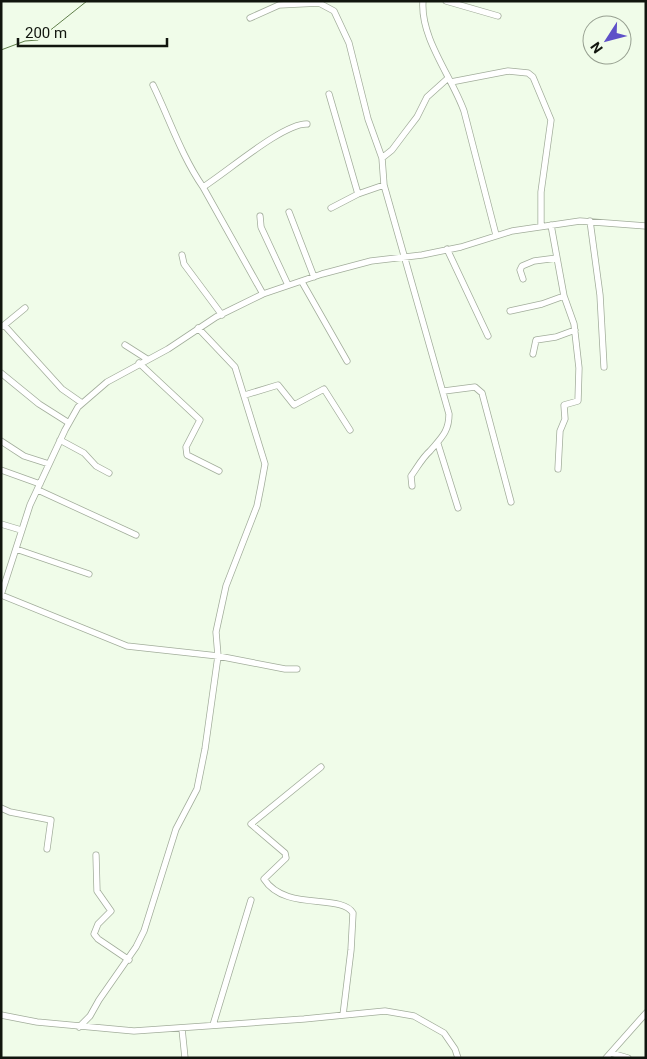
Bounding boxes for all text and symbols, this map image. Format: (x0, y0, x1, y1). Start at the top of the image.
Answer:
scale bar (18, 15, 166, 47)
north arrow (582, 15, 632, 65)
text: 200 m (25, 24, 67, 42)
text: N (587, 39, 606, 56)

